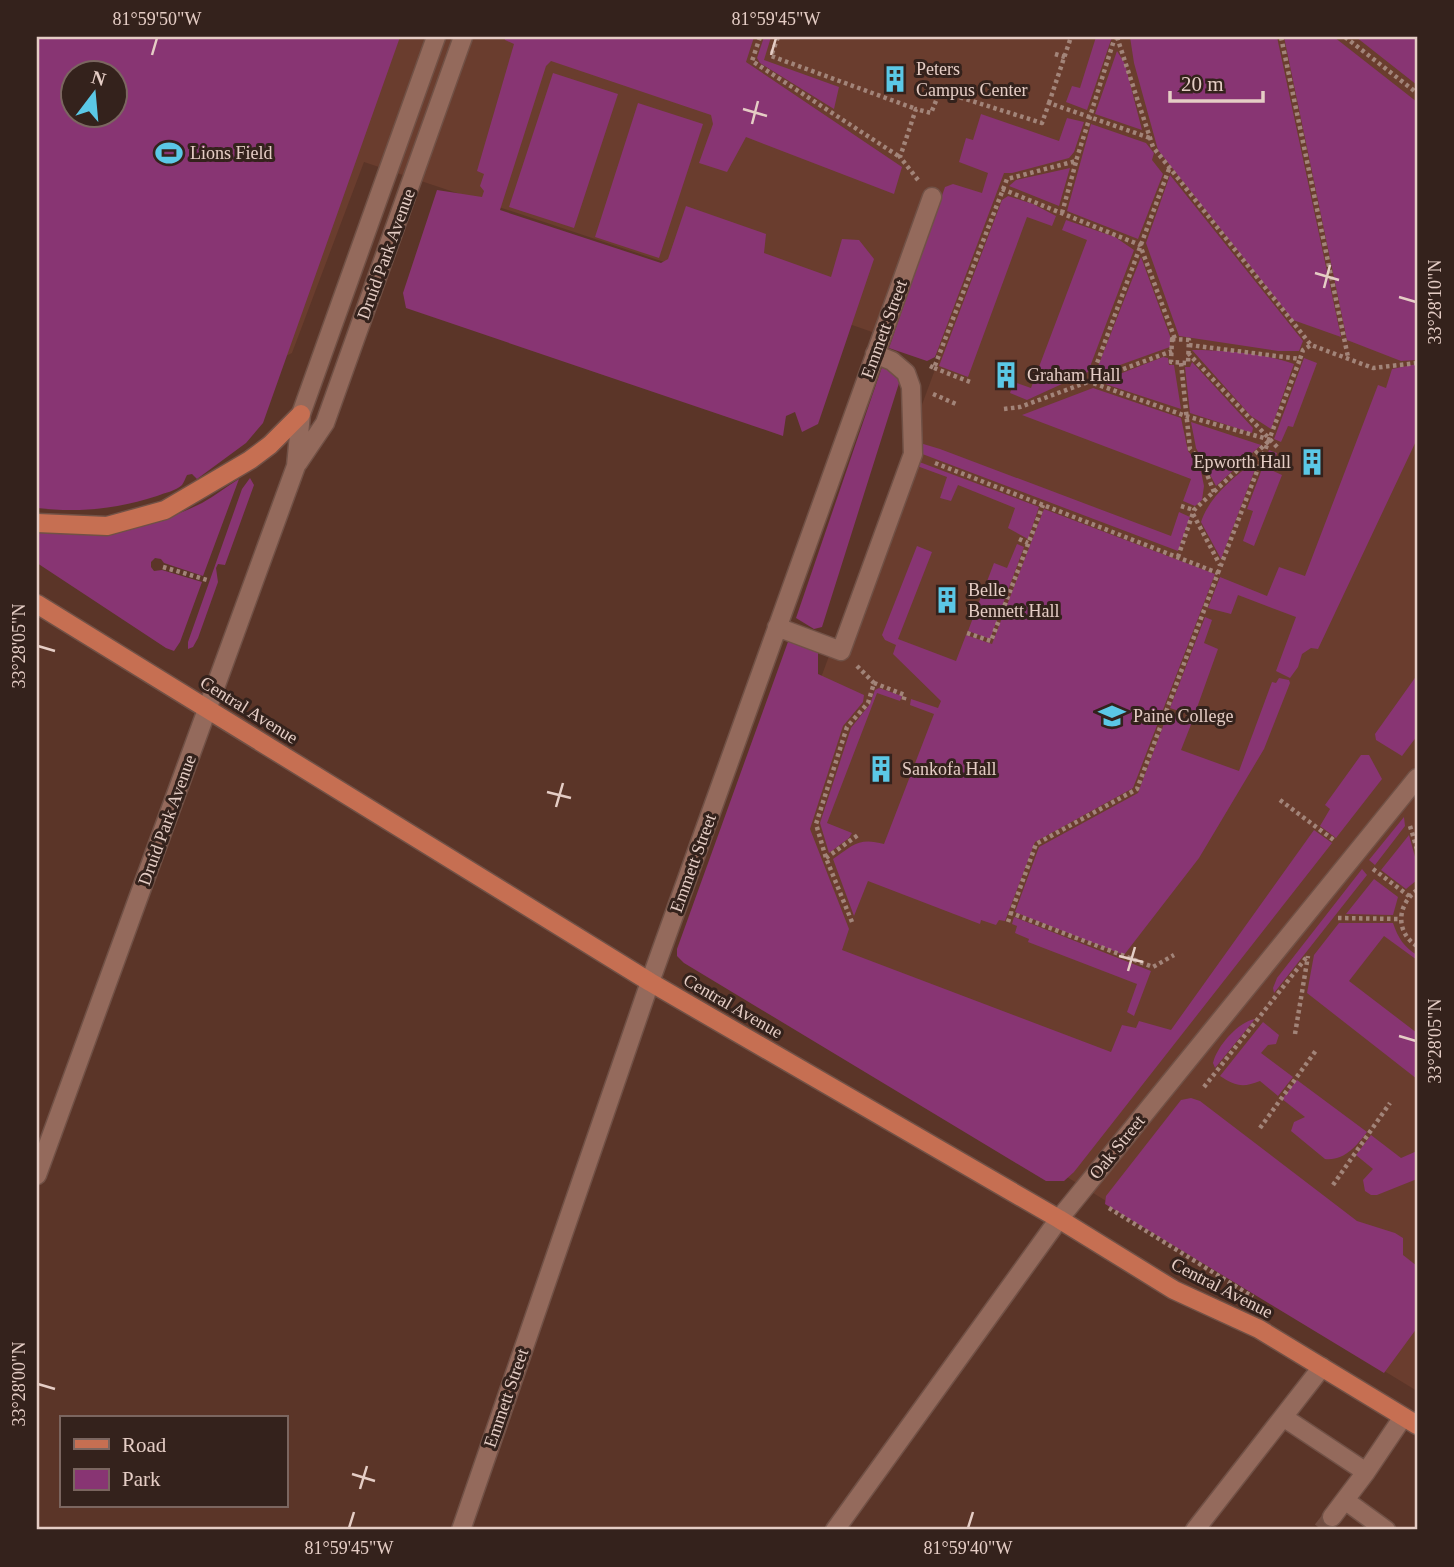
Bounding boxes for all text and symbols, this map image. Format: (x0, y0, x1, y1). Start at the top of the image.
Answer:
text: 81°59'50"W (113, 9, 201, 29)
text: 81°59'45"W (732, 9, 820, 29)
place label: Peters Campus Center (916, 59, 1027, 100)
north arrow (60, 60, 130, 130)
scale bar (1170, 60, 1263, 104)
building icon: Peters Campus Center (880, 64, 910, 94)
text: N (89, 66, 108, 90)
text: 20 m (1181, 72, 1224, 96)
sports icon: Lions Field (154, 138, 184, 168)
place label: Lions Field (190, 143, 273, 163)
street label: Druid Park Avenue (353, 186, 419, 322)
text: 33°28'10"N (1425, 260, 1445, 344)
street label: Emmett Street (857, 277, 911, 381)
building icon: Graham Hall (991, 360, 1021, 390)
place label: Graham Hall (1027, 365, 1120, 385)
building icon: Epworth Hall (1297, 447, 1327, 477)
place label: Epworth Hall (1194, 452, 1291, 472)
place label: Belle Bennett Hall (968, 580, 1059, 621)
building icon: Belle Bennett Hall (932, 585, 962, 615)
text: 33°28'05"N (9, 604, 29, 688)
street label: Central Avenue (197, 672, 301, 748)
school or university icon: Paine College (1097, 701, 1127, 731)
place label: Paine College (1133, 706, 1233, 726)
street label: Druid Park Avenue (134, 752, 200, 888)
building icon: Sankofa Hall (866, 754, 896, 784)
place label: Sankofa Hall (902, 759, 996, 779)
street label: Emmett Street (666, 811, 720, 915)
street label: Central Avenue (680, 970, 786, 1042)
text: 33°28'05"N (1425, 999, 1445, 1083)
street label: Oak Street (1085, 1111, 1149, 1183)
street label: Central Avenue (1168, 1254, 1276, 1322)
text: 33°28'00"N (9, 1342, 29, 1426)
street label: Emmett Street (480, 1346, 532, 1450)
legend (60, 1416, 287, 1508)
text: Road (122, 1433, 167, 1457)
text: Park (122, 1467, 161, 1491)
text: 81°59'45"W (305, 1538, 393, 1558)
text: 81°59'40"W (924, 1538, 1012, 1558)

